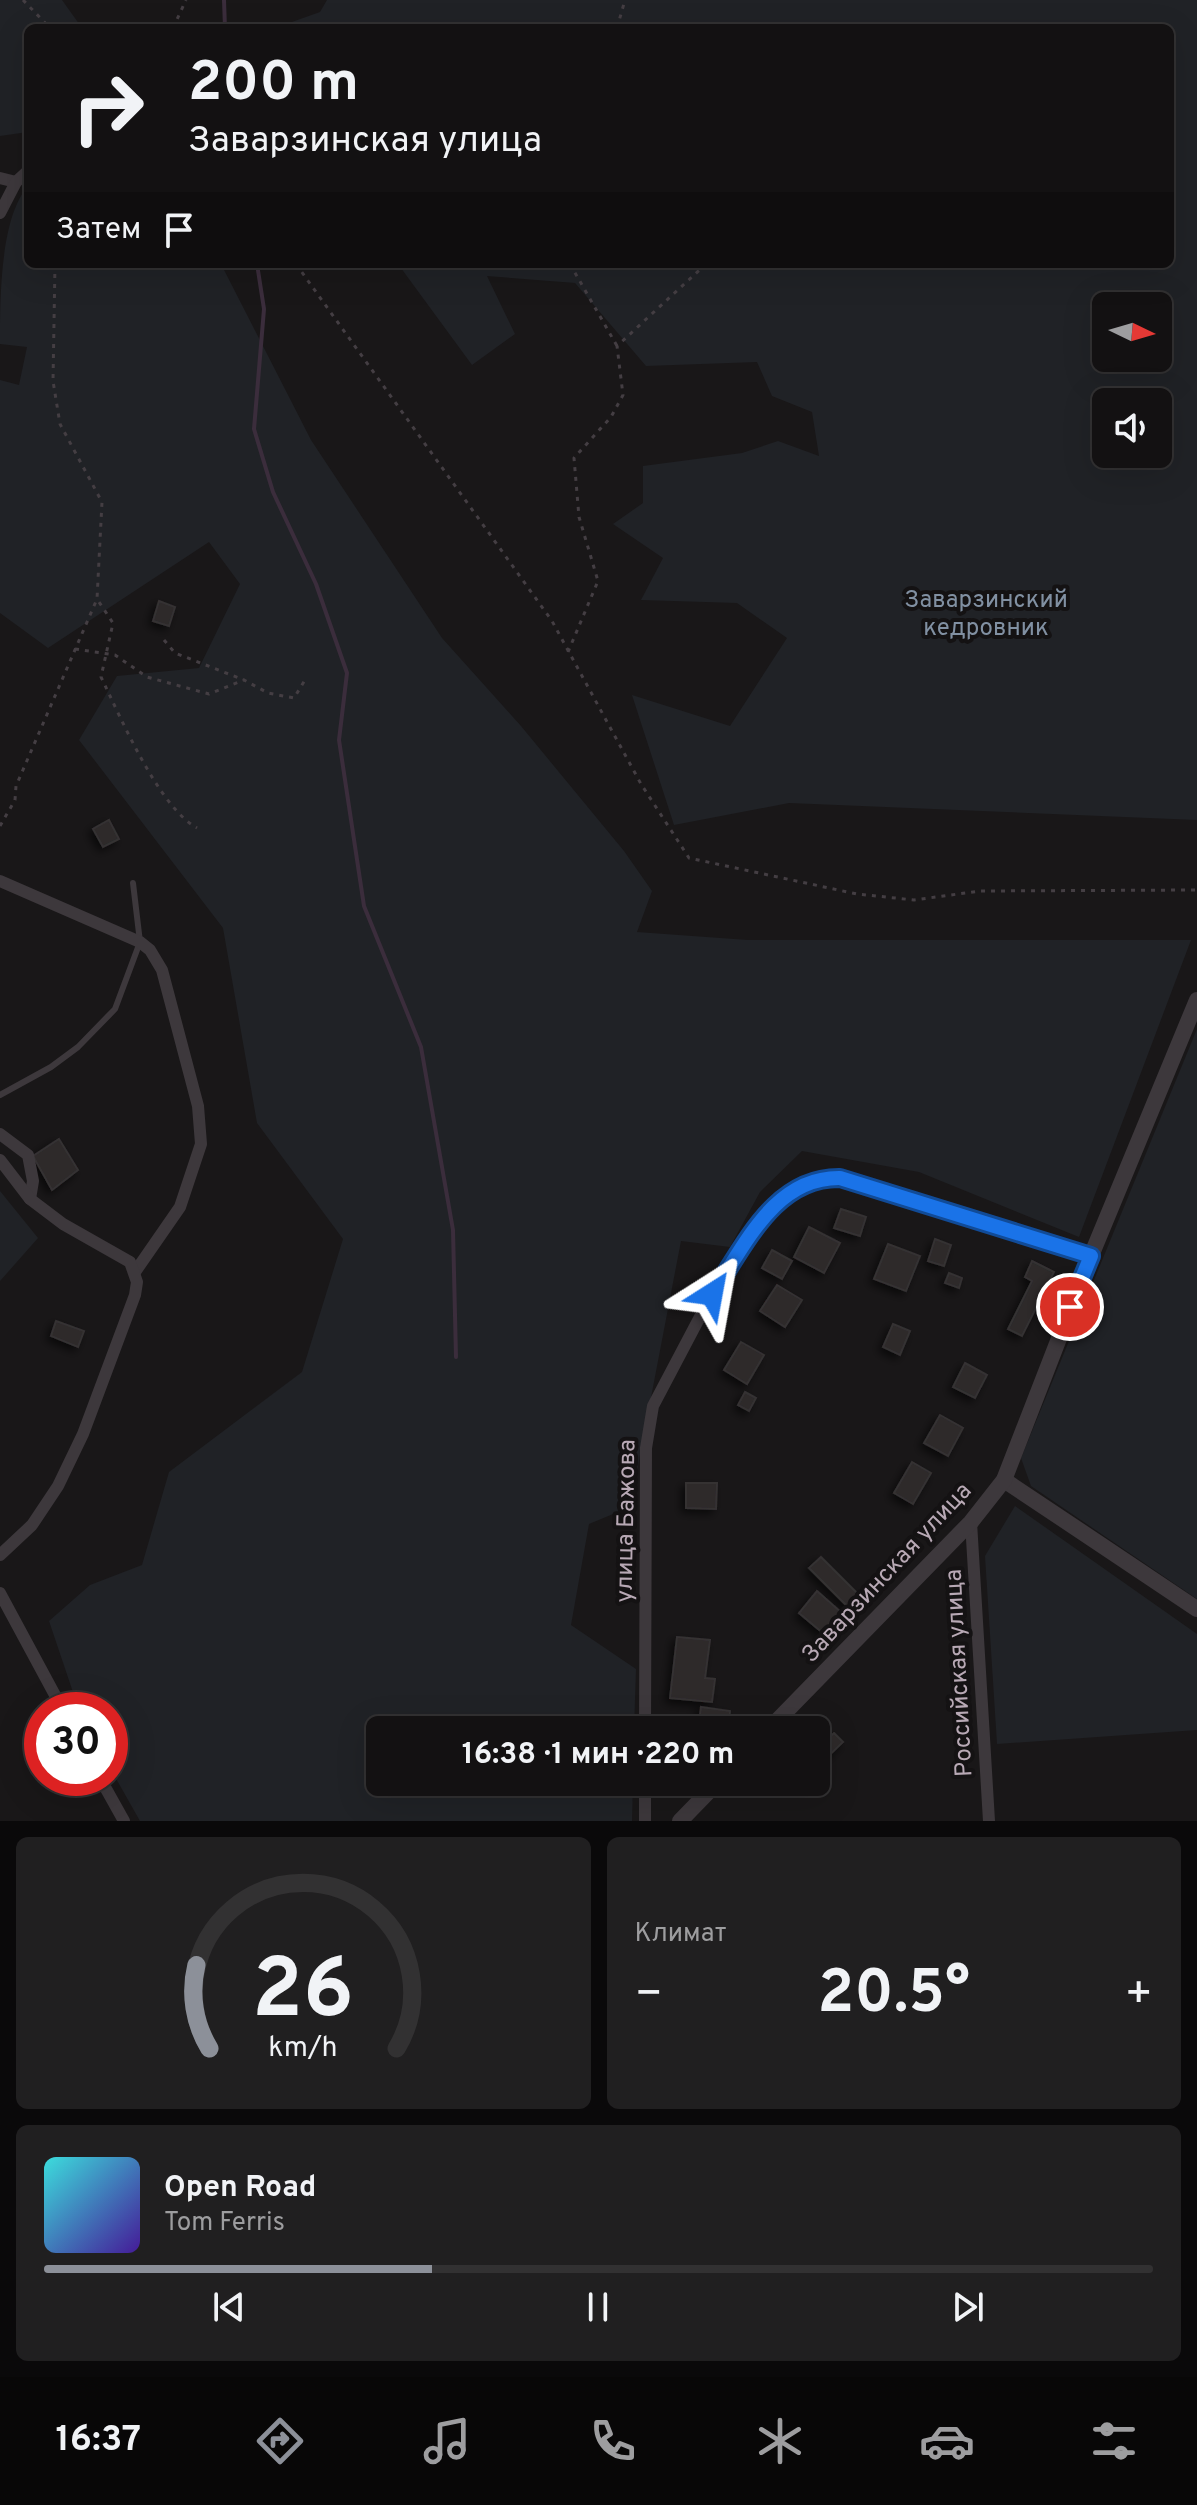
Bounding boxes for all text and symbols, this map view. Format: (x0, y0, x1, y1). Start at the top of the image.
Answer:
text: 200 m (188, 50, 359, 120)
icon: right (56, 56, 160, 160)
text: Заварзинская улица (188, 119, 542, 165)
icon: arrive (157, 208, 201, 252)
text: Затем (56, 212, 141, 249)
north arrow (1092, 292, 1172, 372)
map controls (1092, 292, 1172, 468)
button: sound (1092, 388, 1172, 468)
park label: Заварзинский кедровник (904, 586, 1068, 644)
position arrow (670, 1252, 754, 1336)
pin (1036, 1273, 1104, 1341)
icon: arrive (1048, 1285, 1092, 1329)
street label: улица Бажова (611, 1439, 643, 1603)
street label: Заварзинская улица (796, 1477, 979, 1670)
street label: Российская улица (940, 1568, 980, 1778)
speed limit sign: 30 (24, 1692, 128, 1796)
text: 16:38 · 1 мин · 220 m (462, 1737, 734, 1774)
text: Климат (635, 1918, 726, 1951)
text: 26 (252, 1942, 354, 2047)
text: 20.5° (818, 1958, 970, 2034)
text: − (635, 1968, 663, 2024)
text: + (1125, 1968, 1153, 2024)
text: km/h (269, 2031, 338, 2067)
text: Open Road (164, 2170, 316, 2207)
text: Tom Ferris (164, 2207, 285, 2240)
icon: previous (207, 2285, 251, 2329)
icon: pause (576, 2285, 620, 2329)
icon: next (946, 2285, 990, 2329)
icon: directions (252, 2413, 308, 2469)
icon: music (419, 2413, 475, 2469)
icon: phone (585, 2413, 641, 2469)
icon: climate (752, 2413, 808, 2469)
icon: car (919, 2413, 975, 2469)
icon: filters (1086, 2413, 1142, 2469)
text: 16:37 (55, 2418, 141, 2464)

